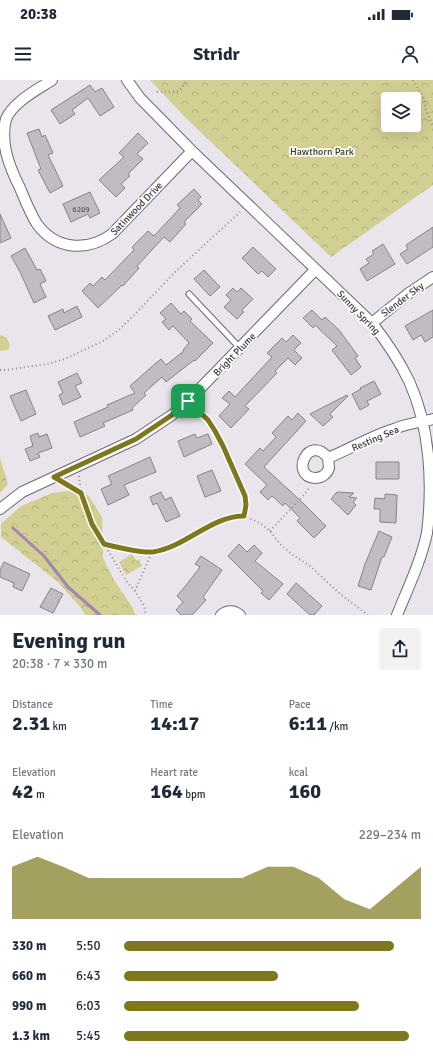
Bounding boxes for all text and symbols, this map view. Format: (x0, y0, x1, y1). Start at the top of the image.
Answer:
text: 20:38 (20, 5, 57, 23)
icon: menu (12, 43, 34, 65)
text: Stridr (193, 43, 240, 65)
icon: person (399, 43, 421, 65)
map controls (381, 92, 421, 132)
button: layers (381, 92, 421, 132)
park label: Hawthorn Park (290, 146, 354, 158)
street label: Satinwood Drive (108, 180, 165, 238)
house number: 6209 (72, 204, 90, 214)
street label: Slender Sky (379, 280, 427, 320)
street label: Sunny Spring (334, 288, 382, 337)
street label: Bright Plume (211, 330, 258, 379)
pin (171, 384, 205, 418)
icon: arrive (177, 390, 199, 412)
street label: Resting Sea (350, 424, 401, 454)
text: Evening run (12, 627, 126, 654)
button: share (379, 628, 421, 670)
text: 20:38 · 7 × 330 m (12, 656, 107, 672)
text: Distance (12, 698, 53, 711)
text: Time (150, 698, 173, 711)
text: Pace (289, 698, 311, 711)
text: 2.31 (12, 711, 50, 736)
text: 14:17 (150, 711, 199, 736)
text: 6:11 (289, 711, 327, 736)
text: km (50, 720, 67, 733)
text: /km (327, 720, 348, 733)
text: Elevation (12, 766, 56, 779)
text: Heart rate (150, 766, 198, 779)
text: kcal (289, 766, 308, 779)
text: 42 (12, 779, 34, 804)
text: 164 (150, 779, 183, 804)
text: 160 (289, 779, 321, 804)
text: m (34, 788, 45, 801)
text: bpm (183, 788, 206, 801)
text: Elevation (12, 827, 64, 843)
text: 229–234 m (359, 827, 421, 843)
text: 330 m (12, 938, 46, 954)
text: 5:50 (76, 938, 101, 954)
text: 660 m (12, 968, 46, 984)
text: 6:43 (76, 968, 101, 984)
text: 990 m (12, 998, 46, 1014)
text: 6:03 (76, 998, 101, 1014)
text: 1.3 km (12, 1028, 50, 1044)
text: 5:45 (76, 1028, 101, 1044)

